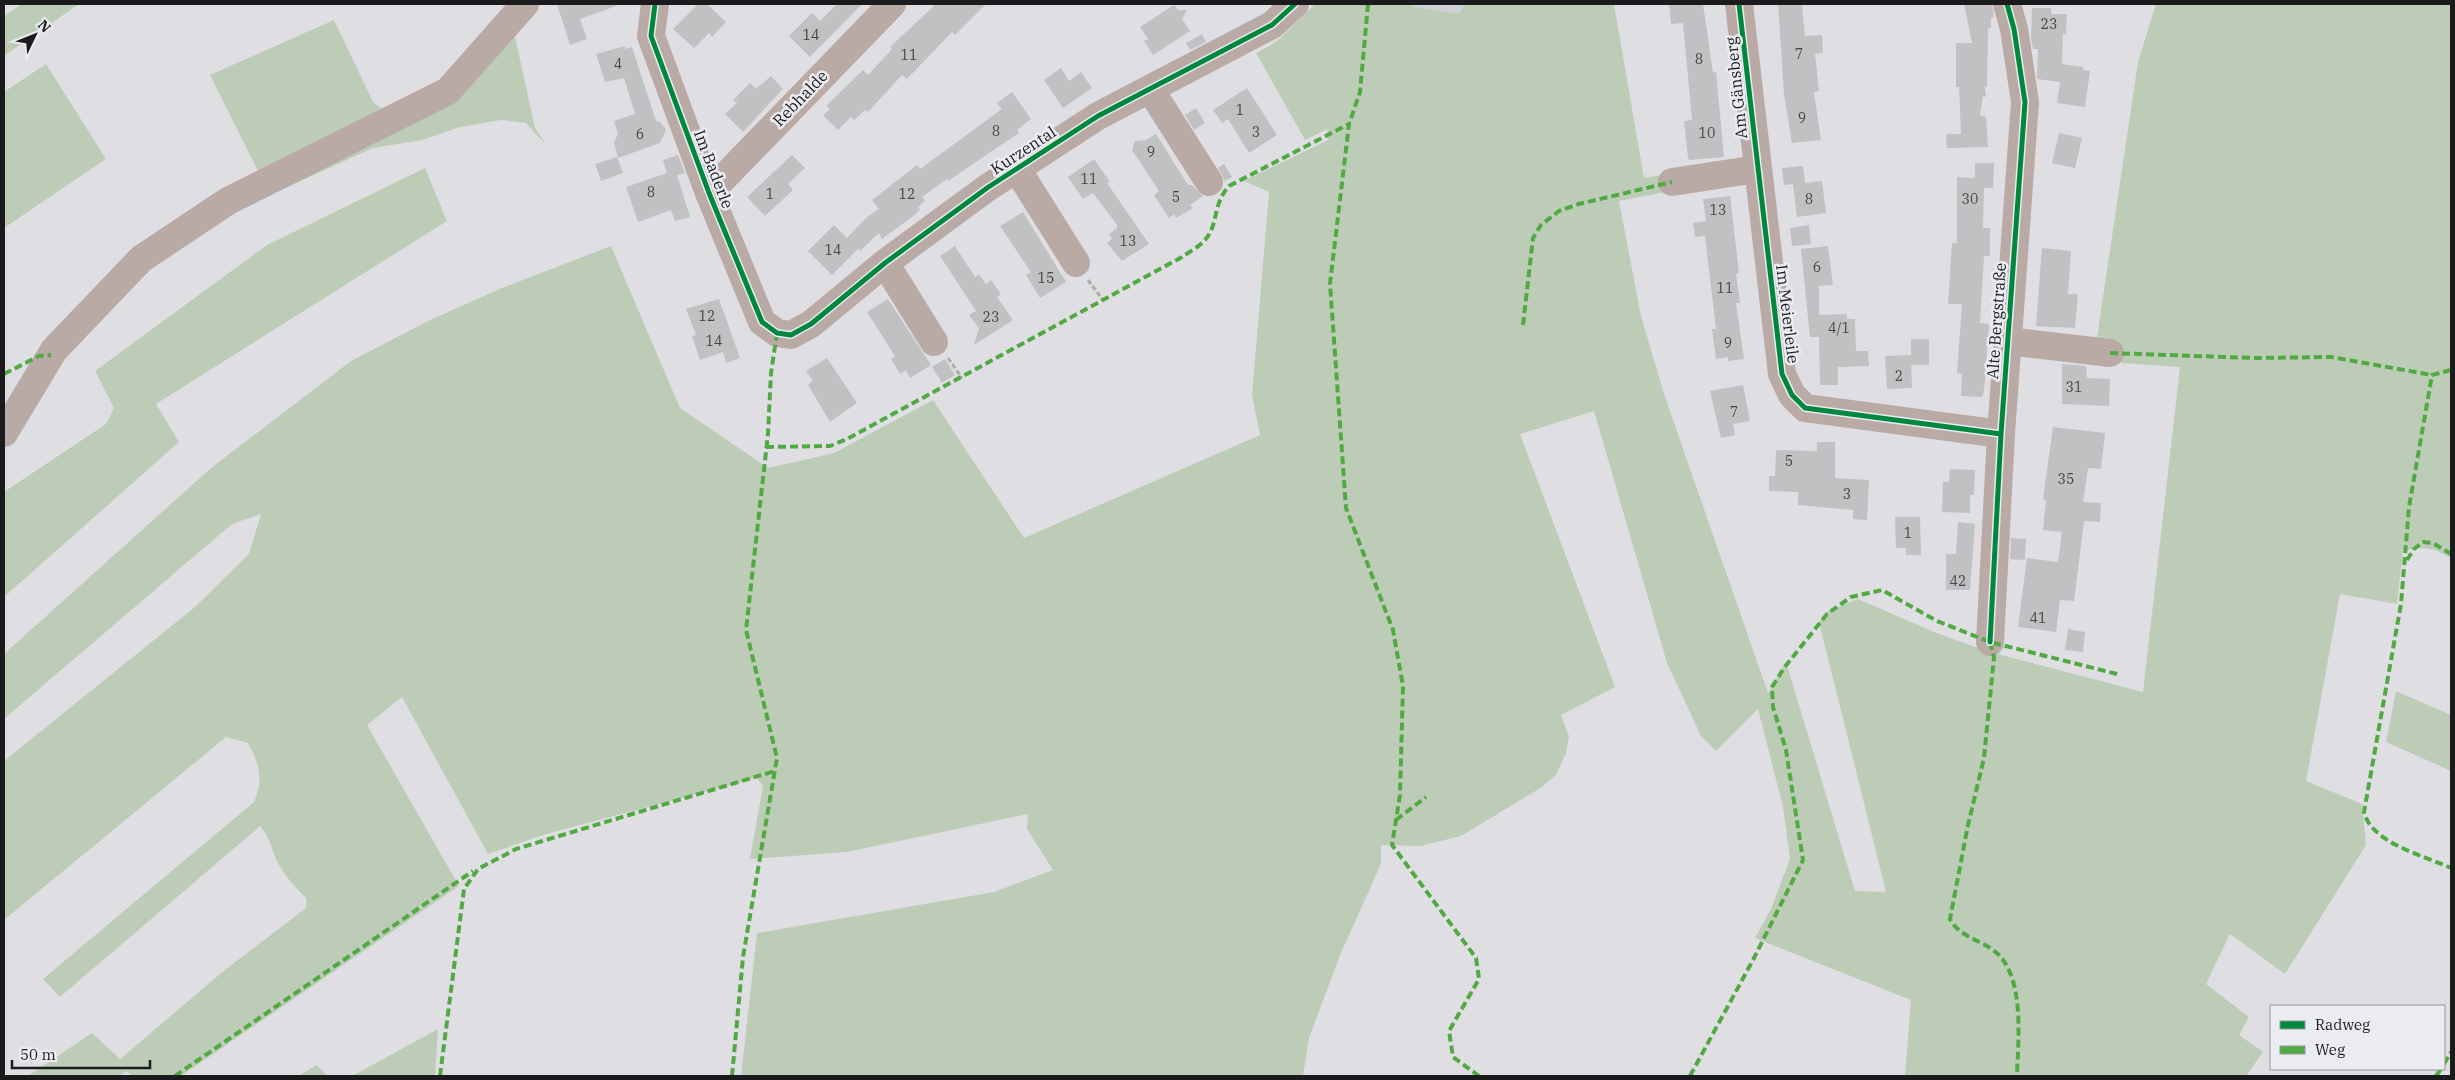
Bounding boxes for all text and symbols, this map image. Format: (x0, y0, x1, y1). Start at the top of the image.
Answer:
north arrow (10, 10, 60, 60)
house number: 23 (2041, 15, 2057, 33)
text: N (34, 16, 55, 36)
house number: 14 (803, 26, 819, 44)
street label: Am Gänsberg (1721, 36, 1751, 140)
house number: 7 (1795, 45, 1803, 63)
house number: 11 (901, 46, 917, 64)
house number: 8 (1695, 50, 1703, 68)
house number: 4 (614, 55, 622, 73)
street label: Rebhalde (768, 66, 832, 130)
house number: 1 (1236, 101, 1244, 119)
house number: 9 (1798, 109, 1806, 127)
street label: Kurzental (987, 121, 1060, 179)
house number: 8 (992, 122, 1000, 140)
house number: 3 (1252, 123, 1260, 141)
house number: 10 (1699, 124, 1715, 142)
house number: 6 (636, 125, 644, 143)
street label: Im Baderle (690, 127, 738, 211)
house number: 9 (1147, 143, 1155, 161)
house number: 11 (1081, 170, 1097, 188)
house number: 8 (647, 183, 655, 201)
house number: 1 (766, 185, 774, 203)
house number: 12 (899, 185, 915, 203)
house number: 5 (1172, 188, 1180, 206)
house number: 8 (1805, 190, 1813, 208)
house number: 30 (1962, 190, 1978, 208)
house number: 13 (1710, 201, 1726, 219)
house number: 13 (1120, 232, 1136, 250)
house number: 14 (825, 241, 841, 259)
house number: 6 (1813, 258, 1821, 276)
street label: Alte Bergstraße (1982, 262, 2010, 380)
street label: Im Meierleile (1772, 263, 1804, 365)
house number: 15 (1038, 269, 1054, 287)
house number: 11 (1717, 279, 1733, 297)
house number: 12 (699, 307, 715, 325)
house number: 23 (983, 308, 999, 326)
house number: 4/1 (1828, 319, 1850, 337)
house number: 14 (706, 332, 722, 350)
house number: 9 (1724, 334, 1732, 352)
house number: 2 (1895, 367, 1903, 385)
house number: 31 (2066, 378, 2082, 396)
house number: 7 (1730, 403, 1738, 421)
house number: 5 (1785, 452, 1793, 470)
house number: 35 (2058, 470, 2074, 488)
house number: 3 (1843, 485, 1851, 503)
house number: 1 (1904, 524, 1912, 542)
house number: 42 (1950, 572, 1966, 590)
house number: 41 (2030, 609, 2046, 627)
legend (2270, 1005, 2445, 1070)
text: Radweg (2315, 1015, 2370, 1034)
scale bar (12, 1038, 150, 1070)
text: Weg (2315, 1040, 2345, 1059)
text: 50 m (20, 1045, 56, 1064)

